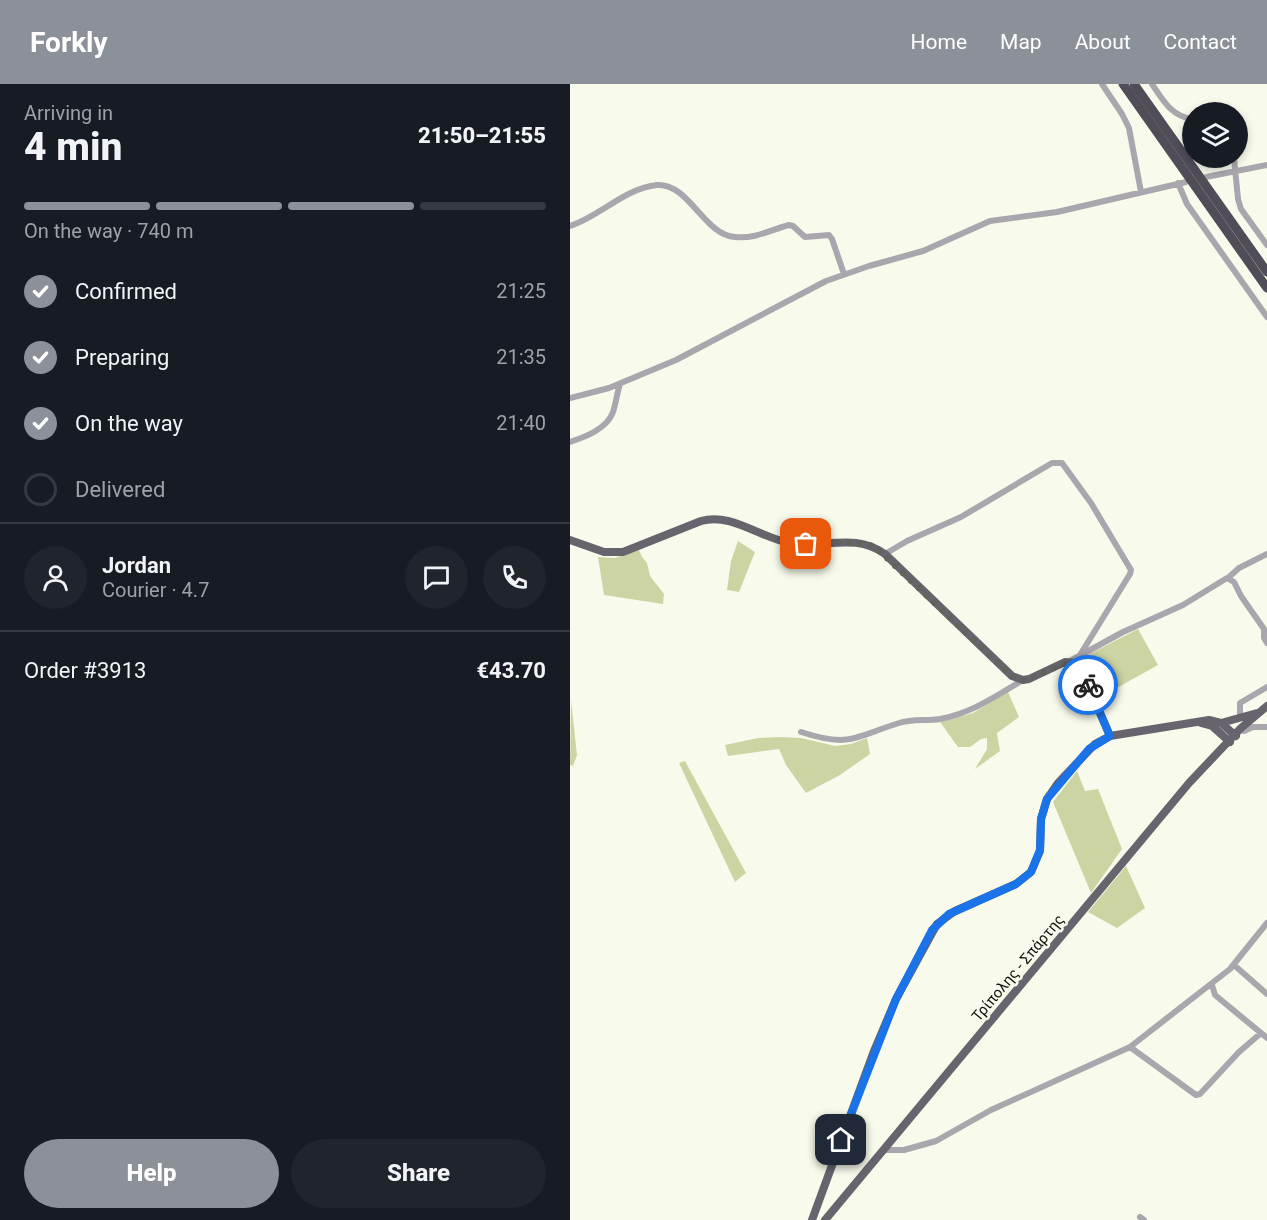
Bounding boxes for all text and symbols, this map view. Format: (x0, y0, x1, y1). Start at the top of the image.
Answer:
text: Forkly (30, 26, 108, 59)
text: Home (911, 30, 967, 54)
text: Map (1000, 30, 1042, 54)
text: About (1075, 30, 1131, 54)
text: Contact (1164, 30, 1237, 54)
text: Arriving in (24, 101, 113, 125)
map controls (1182, 102, 1248, 168)
button: layers (1182, 102, 1248, 168)
text: 21:50–21:55 (418, 123, 546, 148)
text: 4 min (24, 124, 122, 170)
text: On the way · 740 m (24, 219, 193, 243)
icon: check (24, 275, 57, 308)
text: Confirmed (75, 279, 177, 304)
text: 21:25 (496, 279, 546, 303)
icon: check (24, 341, 57, 374)
text: Preparing (75, 345, 169, 370)
text: 21:35 (496, 345, 546, 369)
icon: check (24, 407, 57, 440)
text: On the way (75, 411, 183, 436)
text: 21:40 (496, 411, 546, 435)
text: Delivered (75, 477, 165, 502)
pin (780, 518, 831, 569)
icon: bag (789, 527, 822, 560)
button: person (24, 546, 87, 609)
button: chat (405, 546, 468, 609)
button: phone (483, 546, 546, 609)
text: Jordan (102, 553, 171, 578)
text: Courier · 4.7 (102, 578, 209, 602)
courier (1058, 655, 1118, 715)
text: Order #3913 (24, 658, 146, 683)
text: €43.70 (477, 658, 546, 683)
icon: bike (1072, 669, 1105, 702)
street label: Τρίπολης - Σπάρτης (968, 911, 1068, 1025)
pin (815, 1114, 866, 1165)
icon: home (824, 1123, 857, 1156)
button: Help (24, 1139, 279, 1208)
button: Share (291, 1139, 546, 1208)

